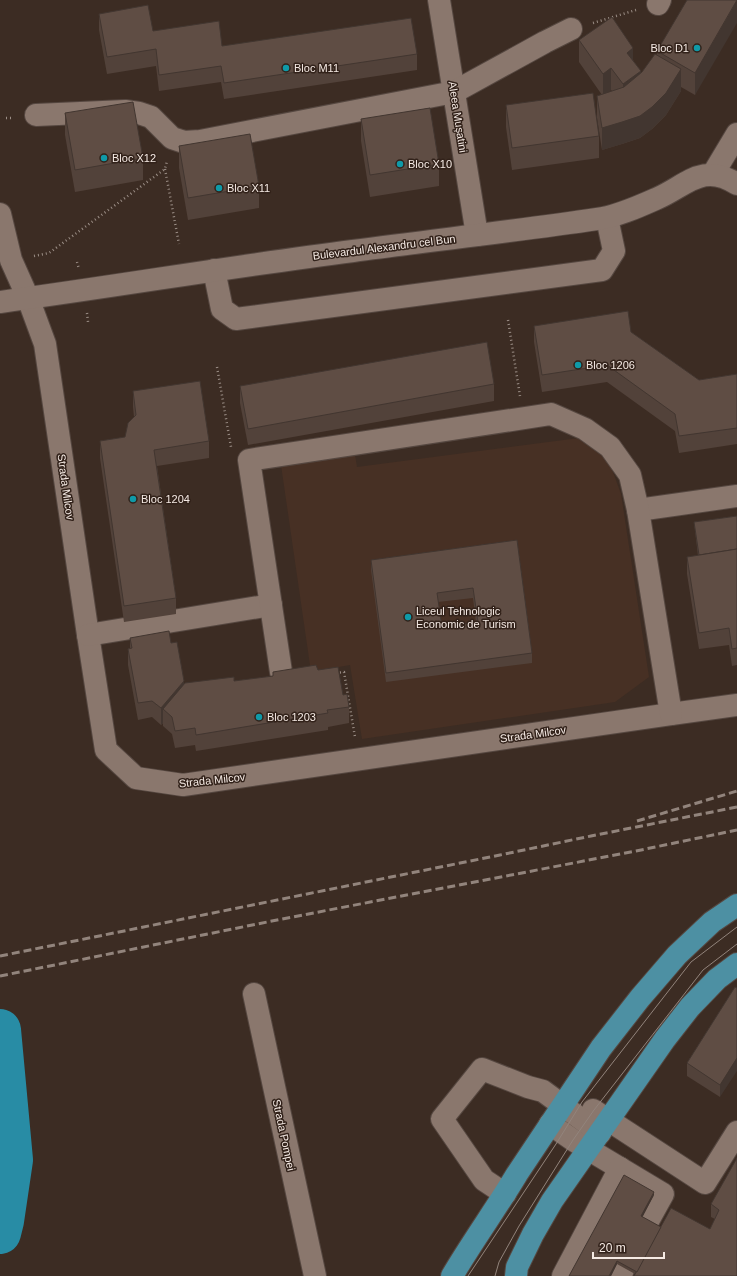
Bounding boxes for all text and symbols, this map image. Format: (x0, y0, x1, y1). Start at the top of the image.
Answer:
place label: Bloc D1 (650, 42, 689, 54)
marker: Bloc D1 (692, 43, 702, 53)
place label: Bloc M11 (294, 62, 339, 74)
marker: Bloc M11 (281, 63, 291, 73)
street label: Aleea Mușatini (446, 80, 470, 154)
place label: Bloc X12 (112, 152, 156, 164)
marker: Bloc X12 (99, 153, 109, 163)
place label: Bloc X10 (408, 158, 452, 170)
marker: Bloc X10 (395, 159, 405, 169)
place label: Bloc X11 (227, 182, 270, 194)
marker: Bloc X11 (214, 183, 224, 193)
street label: Bulevardul Alexandru cel Bun (312, 232, 456, 262)
place label: Bloc 1206 (586, 359, 635, 371)
marker: Bloc 1206 (573, 360, 583, 370)
street label: Strada Milcov (55, 453, 77, 521)
place label: Bloc 1204 (141, 493, 190, 505)
marker: Bloc 1204 (128, 494, 138, 504)
place label: Liceul Tehnologic Economic de Turism (416, 605, 516, 630)
marker: Liceul Tehnologic Economic de Turism (403, 612, 413, 622)
place label: Bloc 1203 (267, 711, 316, 723)
marker: Bloc 1203 (254, 712, 264, 722)
street label: Strada Milcov (499, 723, 567, 745)
street label: Strada Milcov (178, 770, 246, 789)
street label: Strada Pompei (271, 1098, 297, 1172)
scale bar (593, 1234, 664, 1260)
text: 20 m (599, 1241, 626, 1255)

